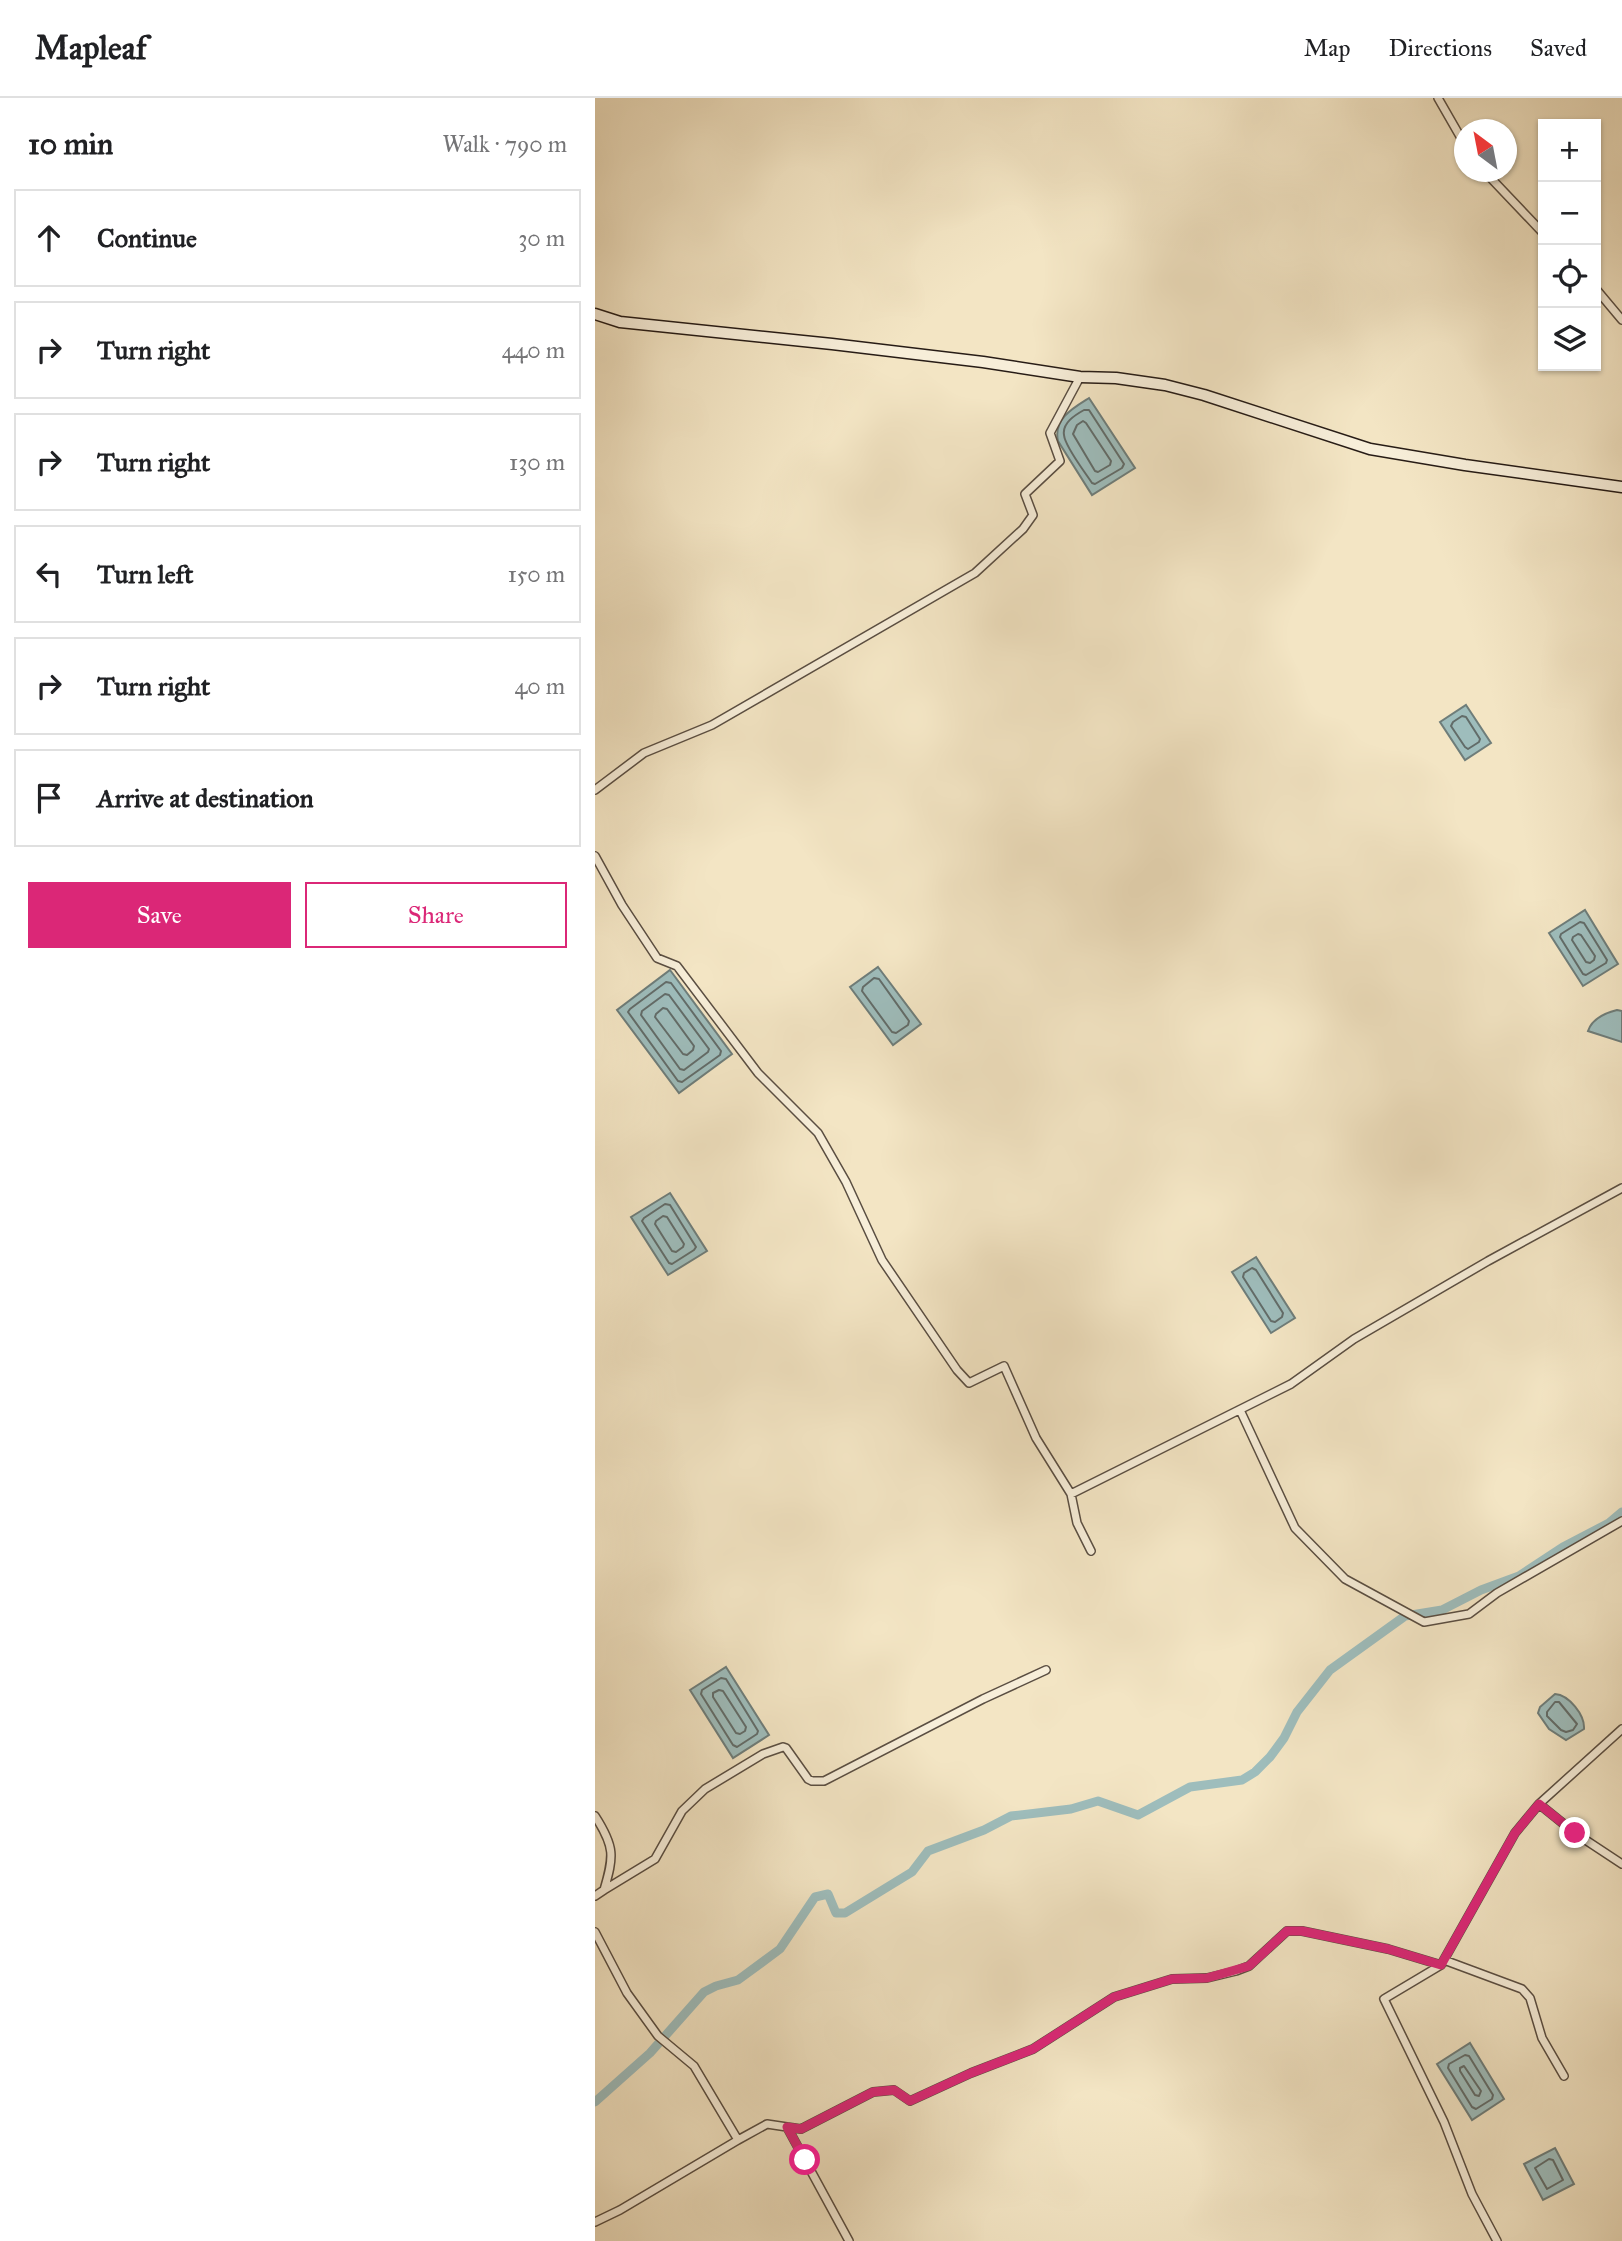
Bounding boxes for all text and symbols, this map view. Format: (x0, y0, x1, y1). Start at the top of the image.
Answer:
text: Mapleaf (35, 28, 147, 68)
text: Map (1304, 33, 1351, 63)
text: Directions (1389, 33, 1492, 63)
text: Saved (1530, 33, 1587, 63)
north arrow (1454, 119, 1517, 182)
map controls (1538, 119, 1601, 371)
button: + (1538, 119, 1601, 182)
text: 10 min (28, 126, 113, 162)
text: Walk · 790 m (442, 130, 567, 158)
button: − (1538, 182, 1601, 245)
icon: ahead (30, 219, 68, 257)
text: Continue (97, 222, 197, 254)
text: 30 m (518, 224, 565, 252)
button: locate (1538, 245, 1601, 308)
button: layers (1538, 308, 1601, 371)
icon: right (30, 331, 68, 369)
text: Turn right (97, 334, 210, 366)
text: 440 m (502, 336, 565, 364)
icon: right (30, 443, 68, 481)
text: Turn right (97, 446, 210, 478)
text: 130 m (509, 448, 565, 476)
icon: left (30, 555, 68, 593)
text: Turn left (97, 558, 193, 590)
text: 150 m (508, 560, 565, 588)
icon: right (30, 667, 68, 705)
text: Turn right (97, 670, 210, 702)
text: 40 m (515, 672, 565, 700)
icon: arrive (30, 779, 68, 817)
text: Arrive at destination (97, 782, 314, 814)
button: Save (28, 882, 291, 948)
button: Share (305, 882, 567, 948)
route end (1559, 1817, 1590, 1848)
route start (789, 2144, 820, 2175)

